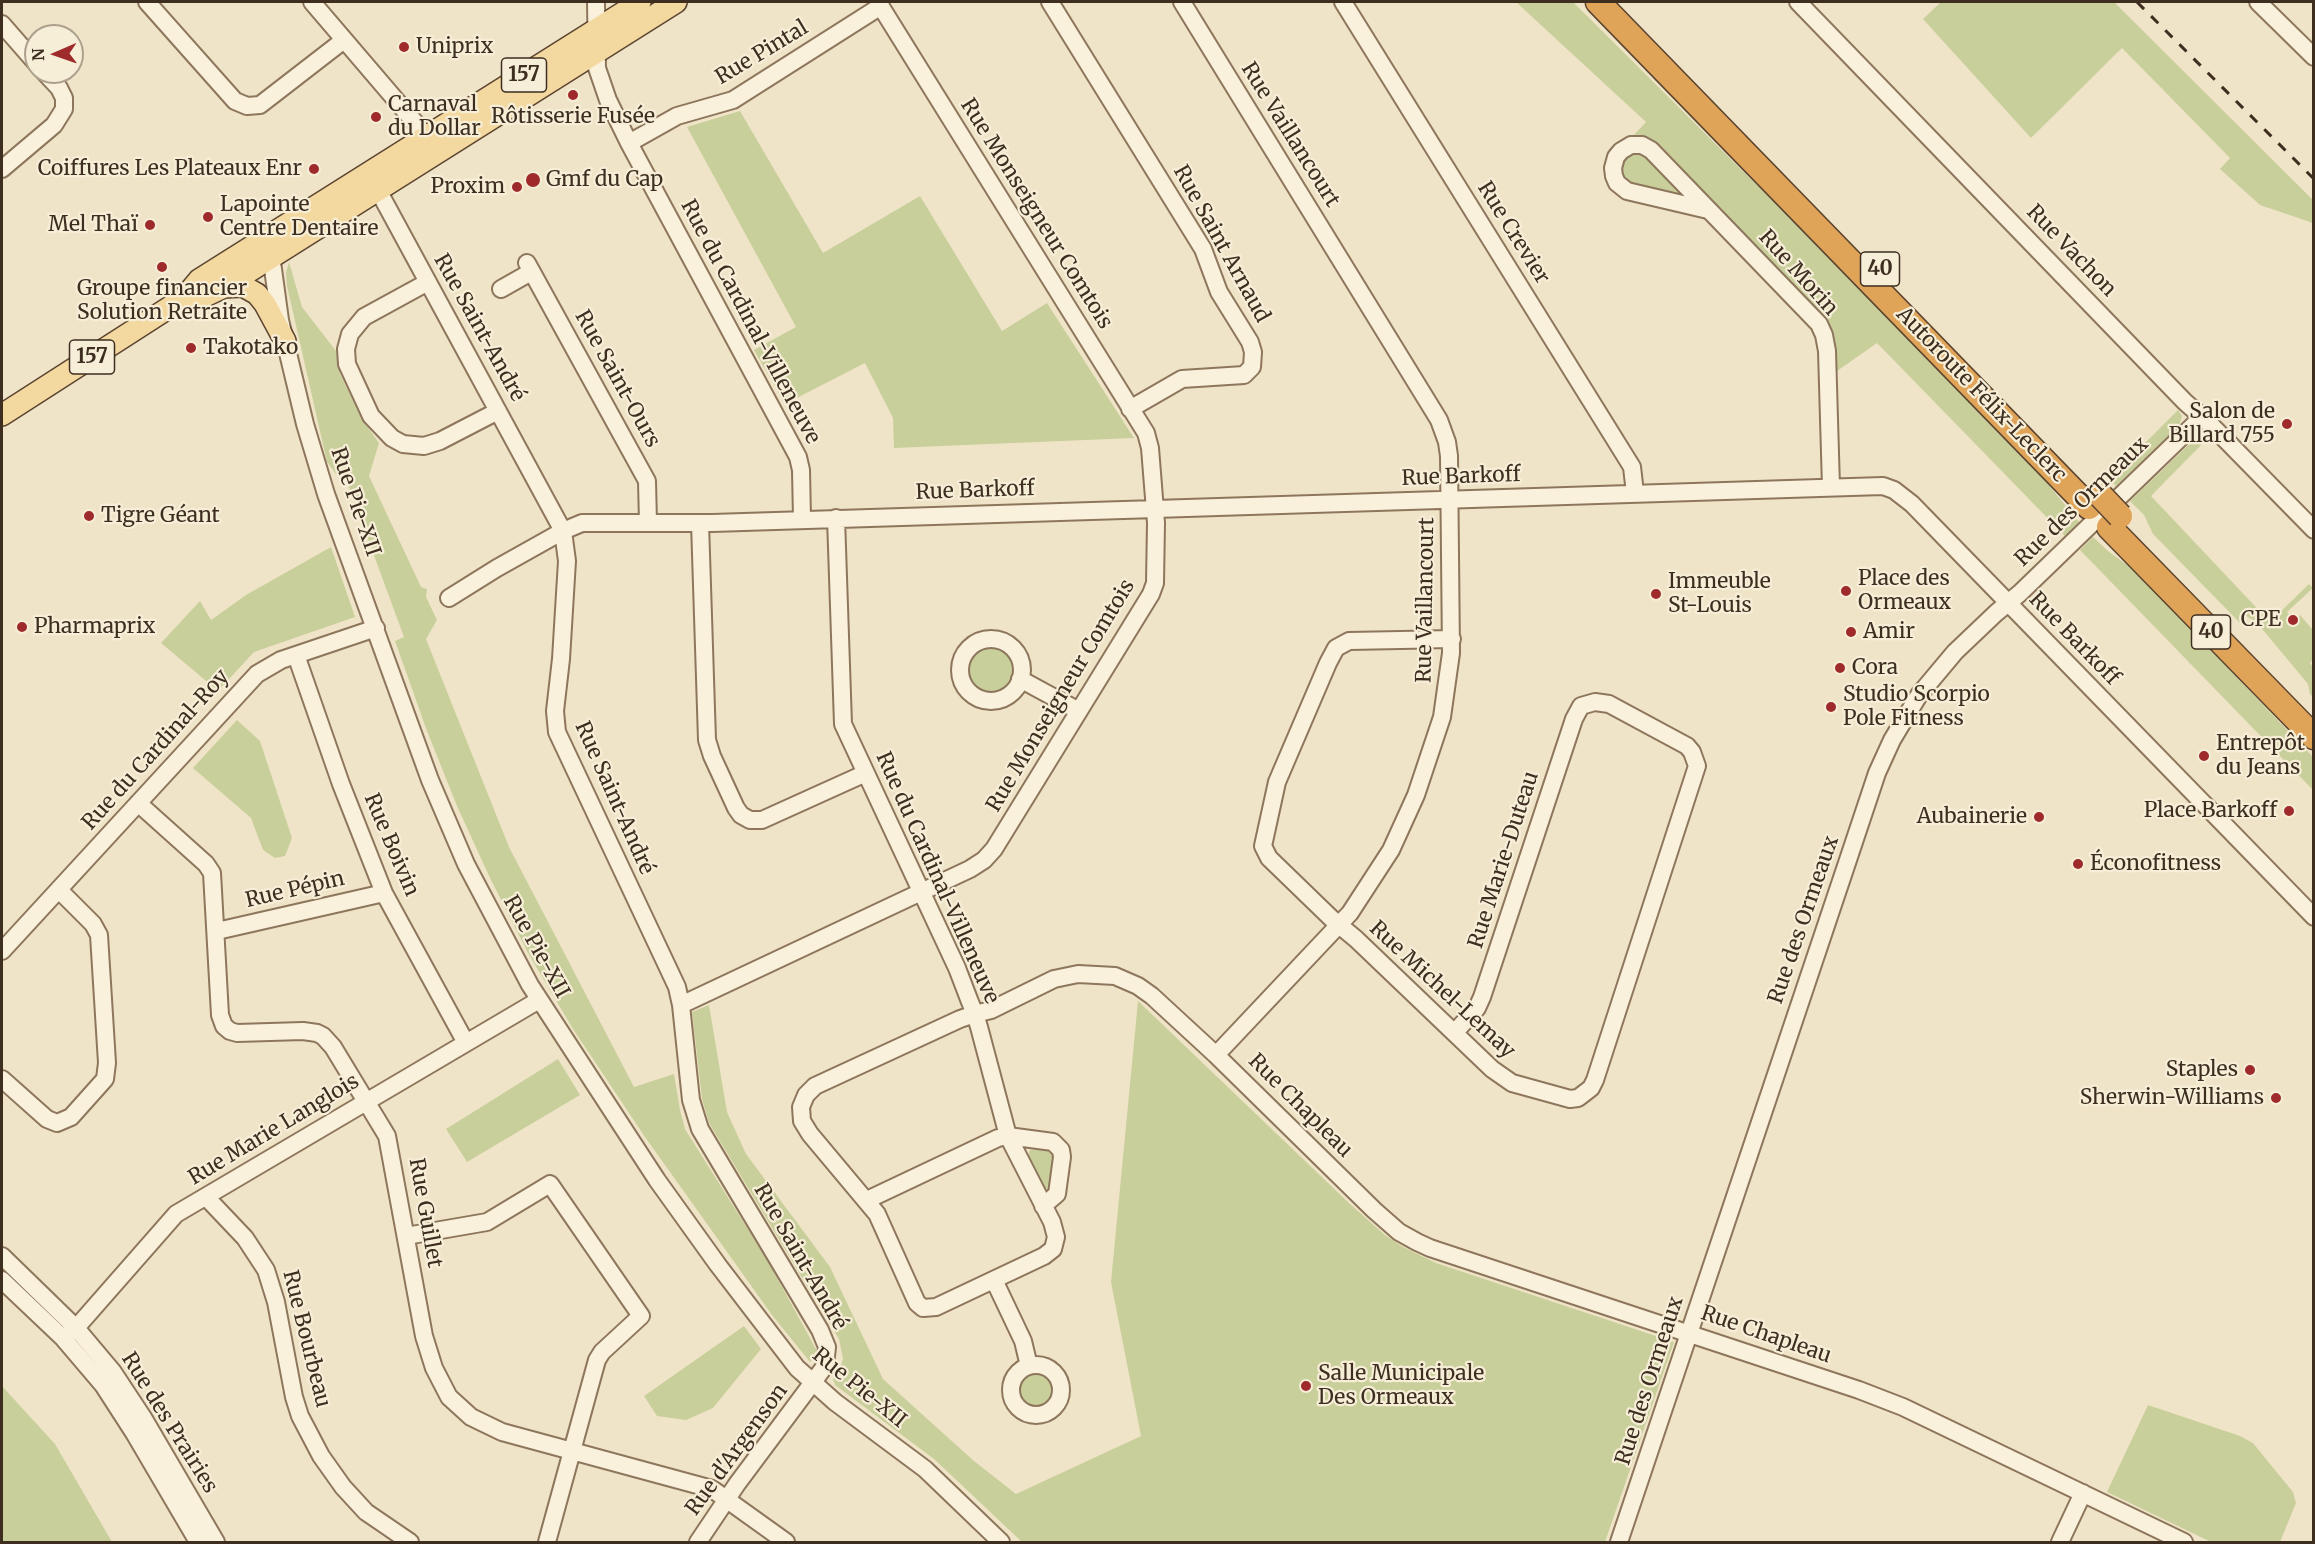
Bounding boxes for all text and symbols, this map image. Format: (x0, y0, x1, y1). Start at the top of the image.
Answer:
street label: Rue Pintal (711, 16, 813, 90)
north arrow (24, 24, 84, 84)
place label: Uniprix (416, 34, 493, 60)
marker: Uniprix (397, 40, 411, 54)
text: N (28, 48, 48, 61)
road number: 157 (502, 58, 546, 92)
street label: Rue Vaillancourt (1235, 58, 1345, 212)
marker: Rôtisserie Fusée (566, 88, 580, 102)
place label: Carnaval du Dollar (388, 92, 481, 142)
street label: Rue Monseigneur Comtois (955, 94, 1117, 334)
place label: Rôtisserie Fusée (491, 104, 655, 130)
marker: Carnaval du Dollar (369, 110, 383, 124)
place label: Coiffures Les Plateaux Enr (38, 156, 302, 182)
street label: Rue Saint Arnaud (1167, 161, 1275, 327)
marker: Coiffures Les Plateaux Enr (307, 162, 321, 176)
place label: Gmf du Cap (546, 167, 663, 193)
marker: Gmf du Cap (524, 171, 542, 189)
place label: Proxim (430, 174, 505, 200)
street label: Rue Crevier (1472, 177, 1554, 289)
marker: Proxim (510, 180, 524, 194)
place label: Lapointe Centre Dentaire (220, 192, 378, 242)
street label: Rue du Cardinal-Villeneuve (675, 196, 825, 448)
street label: Rue Vachon (2021, 200, 2121, 302)
marker: Lapointe Centre Dentaire (201, 210, 215, 224)
place label: Mel Thaï (48, 212, 138, 238)
marker: Mel Thaï (143, 218, 157, 232)
street label: Rue Morin (1753, 225, 1843, 321)
street label: Rue Saint-André (428, 250, 530, 406)
road number: 40 (1860, 252, 1900, 286)
marker: Groupe financier Solution Retraite (155, 260, 169, 274)
place label: Groupe financier Solution Retraite (77, 276, 247, 326)
street label: Autoroute Félix-Leclerc (1891, 302, 2071, 488)
street label: Rue Saint-Ours (569, 306, 665, 452)
place label: Takotako (203, 335, 298, 361)
road number: 157 (70, 340, 115, 374)
marker: Takotako (184, 341, 198, 355)
place label: Salon de Billard 755 (2169, 399, 2275, 449)
marker: Salon de Billard 755 (2280, 417, 2294, 431)
street label: Rue des Ormeaux (2010, 432, 2154, 572)
street label: Rue Pie-XII (325, 444, 385, 560)
street label: Rue Barkoff (1401, 462, 1521, 492)
street label: Rue Barkoff (915, 476, 1035, 506)
place label: Tigre Géant (101, 503, 220, 529)
marker: Tigre Géant (82, 509, 96, 523)
street label: Rue Vaillancourt (1412, 517, 1440, 683)
place label: Place des Ormeaux (1858, 566, 1951, 616)
place label: Immeuble St-Louis (1668, 569, 1771, 619)
street label: Rue Monseigneur Comtois (982, 575, 1140, 817)
marker: Place des Ormeaux (1839, 584, 1853, 598)
marker: Immeuble St-Louis (1649, 587, 1663, 601)
street label: Rue Barkoff (2024, 587, 2124, 691)
place label: CPE (2241, 607, 2281, 633)
marker: CPE (2286, 613, 2300, 627)
place label: Pharmaprix (34, 614, 155, 640)
road number: 40 (2192, 615, 2230, 649)
place label: Amir (1863, 619, 1915, 645)
marker: Pharmaprix (15, 620, 29, 634)
marker: Amir (1844, 625, 1858, 639)
place label: Cora (1852, 655, 1898, 681)
marker: Cora (1833, 661, 1847, 675)
street label: Rue du Cardinal-Roy (77, 665, 235, 835)
place label: Studio Scorpio Pole Fitness (1843, 682, 1990, 732)
marker: Studio Scorpio Pole Fitness (1824, 700, 1838, 714)
street label: Rue Saint-André (569, 718, 659, 878)
place label: Entrepôt du Jeans (2216, 731, 2305, 781)
street label: Rue du Cardinal-Villeneuve (870, 748, 1004, 1008)
marker: Entrepôt du Jeans (2197, 749, 2211, 763)
street label: Rue Marie-Duteau (1464, 768, 1544, 952)
street label: Rue Boivin (358, 790, 424, 900)
place label: Place Barkoff (2144, 798, 2277, 824)
place label: Aubainerie (1917, 804, 2027, 830)
marker: Place Barkoff (2282, 804, 2296, 818)
marker: Aubainerie (2032, 810, 2046, 824)
street label: Rue des Ormeaux (1763, 833, 1845, 1007)
place label: Éconofitness (2090, 851, 2221, 877)
marker: Éconofitness (2071, 857, 2085, 871)
street label: Rue Pépin (243, 866, 347, 914)
street label: Rue Pie-XII (497, 891, 575, 1003)
street label: Rue Michel-Lemay (1364, 916, 1520, 1064)
street label: Rue Chapleau (1243, 1049, 1357, 1163)
place label: Staples (2166, 1057, 2238, 1083)
marker: Staples (2243, 1063, 2257, 1077)
street label: Rue Marie Langlois (184, 1069, 364, 1191)
place label: Sherwin-Williams (2080, 1085, 2264, 1111)
marker: Sherwin-Williams (2269, 1091, 2283, 1105)
street label: Rue Guillet (403, 1156, 447, 1270)
street label: Rue Saint-André (748, 1179, 852, 1335)
street label: Rue Bourbeau (277, 1268, 335, 1410)
street label: Rue des Ormeaux (1611, 1294, 1689, 1468)
street label: Rue Chapleau (1697, 1301, 1835, 1369)
street label: Rue Pie-XII (807, 1343, 911, 1433)
street label: Rue des Prairies (116, 1348, 222, 1498)
place label: Salle Municipale Des Ormeaux (1318, 1361, 1484, 1411)
street label: Rue d'Argenson (681, 1379, 793, 1521)
marker: Salle Municipale Des Ormeaux (1299, 1379, 1313, 1393)

